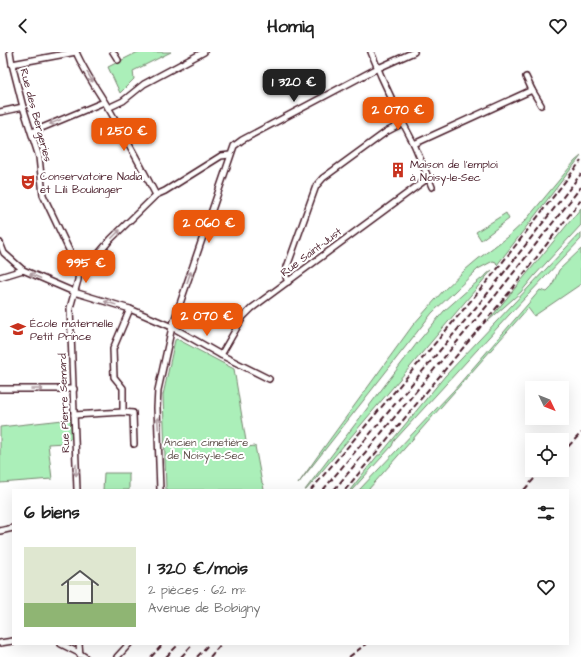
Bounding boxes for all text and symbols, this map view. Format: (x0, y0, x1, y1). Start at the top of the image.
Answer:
text: Homiq (267, 14, 314, 39)
icon: back (12, 15, 34, 37)
icon: heart (547, 15, 569, 37)
street label: Rue des Bergeries (15, 67, 56, 164)
pin: 1 320 € (257, 69, 331, 103)
one-way arrow (86, 71, 94, 83)
text: 1 320 € (272, 73, 316, 91)
pin: 2 070 € (361, 97, 435, 131)
text: 2 070 € (372, 101, 424, 119)
pin: 1 250 € (87, 118, 161, 152)
one-way arrow (49, 119, 61, 127)
text: 1 250 € (100, 122, 148, 140)
place label: Maison de l'emploi à Noisy-le-Sec (410, 157, 498, 186)
building icon: Maison de l'emploi à Noisy-le-Sec (389, 161, 407, 179)
place label: Conservatoire Nadia et Lili Boulanger (40, 169, 143, 198)
theatre icon: Conservatoire Nadia et Lili Boulanger (19, 173, 37, 191)
pin: 2 060 € (172, 210, 246, 244)
text: 2 060 € (183, 214, 235, 232)
street label: Rue Saint-Just (277, 224, 345, 280)
one-way arrow (111, 229, 121, 239)
pin: 995 € (58, 250, 114, 284)
text: 995 € (66, 254, 106, 272)
one-way arrow (186, 270, 193, 283)
one-way arrow (30, 272, 42, 279)
one-way arrow (104, 299, 117, 306)
pin: 2 070 € (170, 303, 244, 337)
text: 2 070 € (181, 307, 233, 325)
place label: École maternelle Petit Prince (30, 316, 113, 344)
school or university icon: École maternelle Petit Prince (9, 320, 27, 338)
street label: Rue Pierre Semard (55, 353, 73, 453)
north arrow (525, 381, 569, 425)
map controls (525, 381, 569, 477)
one-way arrow (30, 385, 43, 393)
one-way arrow (154, 417, 161, 430)
button: locate (525, 433, 569, 477)
park label: Ancien cimetière de Noisy-le-Sec (164, 435, 248, 464)
one-way arrow (72, 464, 80, 477)
text: 6 biens (24, 501, 80, 525)
icon: filters (535, 502, 557, 524)
text: 1 320 €/mois (148, 557, 248, 581)
icon: home (56, 563, 104, 611)
icon: heart (535, 576, 557, 598)
text: 2 pièces · 62 m² (148, 581, 247, 599)
text: Avenue de Bobigny (148, 599, 261, 617)

